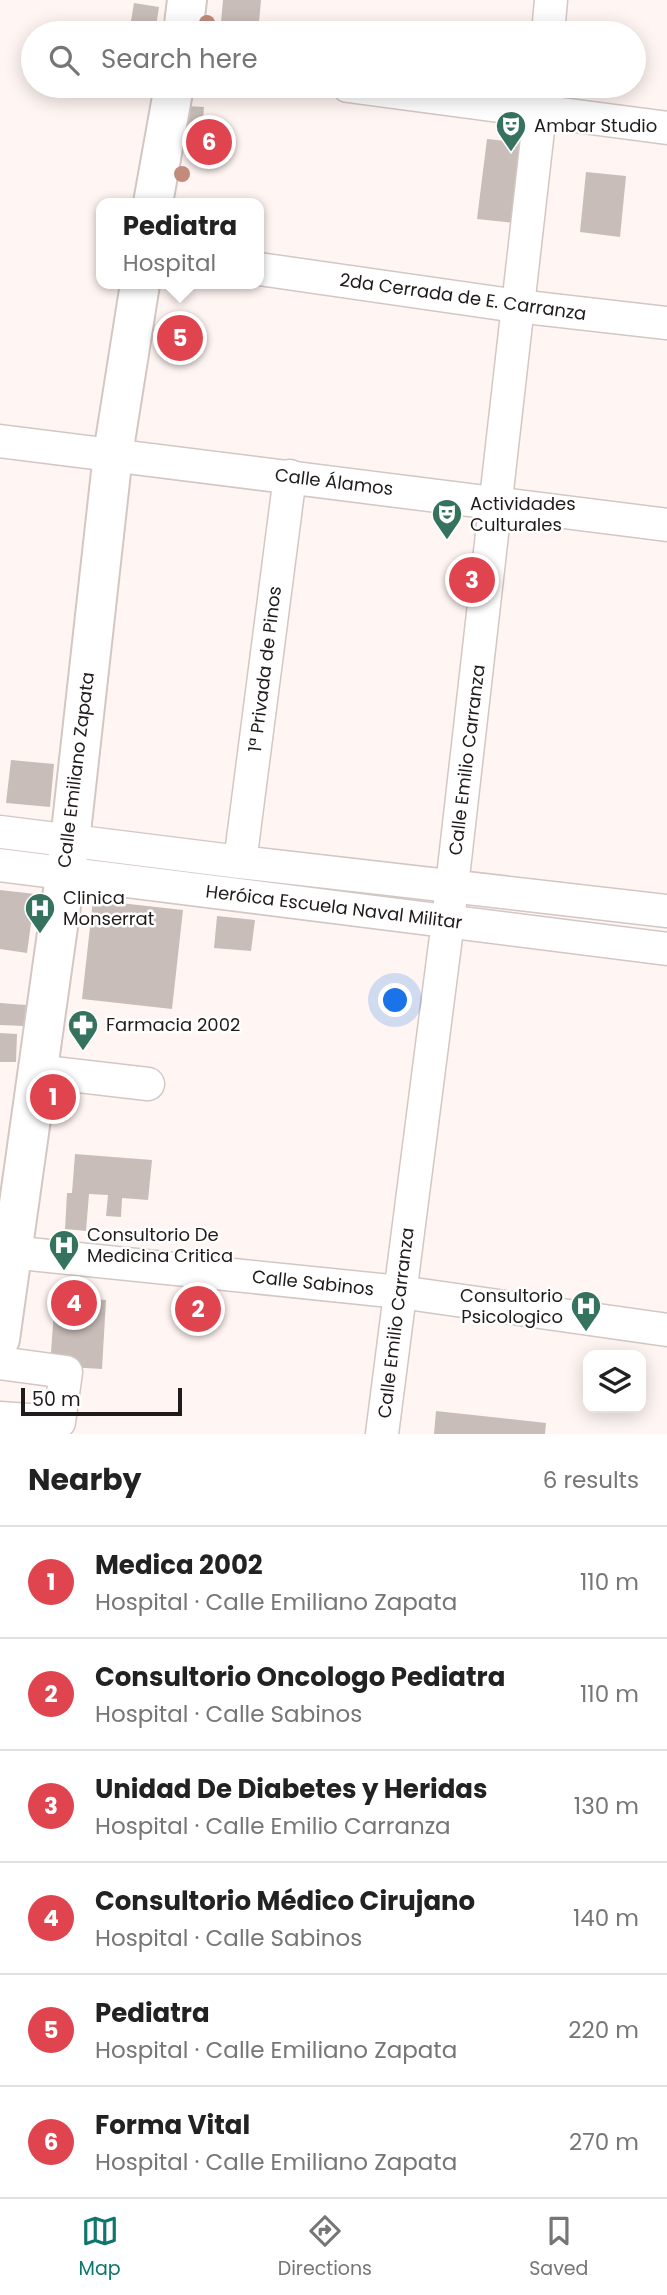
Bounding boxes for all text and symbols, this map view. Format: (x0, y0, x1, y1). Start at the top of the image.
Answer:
search box (21, 21, 646, 98)
icon: search (45, 41, 83, 79)
text: Search here (101, 41, 258, 77)
theatre icon: Ambar Studio (494, 109, 528, 153)
place label: Ambar Studio (534, 113, 657, 138)
pin: 6 (186, 116, 232, 168)
popup (96, 198, 264, 289)
text: Pediatra (123, 208, 237, 244)
text: Hospital (123, 247, 216, 279)
street label: 2da Cerrada de E. Carranza (338, 267, 588, 326)
pin: 5 (157, 312, 203, 364)
street label: Calle Álamos (273, 462, 395, 501)
place label: Actividades Culturales (470, 491, 576, 537)
theatre icon: Actividades Culturales (430, 497, 464, 541)
pin: 3 (449, 554, 495, 606)
street label: 1ª Privada de Pinos (242, 585, 287, 753)
street label: Calle Emilio Carranza (442, 663, 491, 857)
street label: Calle Emiliano Zapata (51, 671, 100, 869)
street label: Heróica Escuela Naval Militar (204, 878, 464, 935)
place label: Clinica Monserrat (63, 885, 154, 931)
hospital icon: Clinica Monserrat (23, 891, 57, 935)
your location (378, 983, 412, 1017)
pharmacy icon: Farmacia 2002 (66, 1008, 100, 1052)
place label: Farmacia 2002 (106, 1012, 240, 1037)
pin: 1 (30, 1071, 76, 1123)
place label: Consultorio De Medicina Critica (87, 1222, 233, 1268)
street label: Calle Emilio Carranza (371, 1226, 420, 1420)
hospital icon: Consultorio De Medicina Critica (47, 1228, 81, 1272)
street label: Calle Sabinos (251, 1264, 375, 1301)
pin: 4 (51, 1277, 97, 1329)
pin: 2 (175, 1283, 221, 1335)
place label: Consultorio Psicologico (460, 1283, 563, 1329)
hospital icon: Consultorio Psicologico (569, 1289, 603, 1333)
map controls (583, 1350, 646, 1413)
button: layers (583, 1350, 646, 1413)
scale bar (21, 1385, 182, 1417)
text: 50 m (32, 1386, 81, 1413)
text: Nearby (28, 1458, 142, 1501)
text: 6 results (543, 1464, 639, 1496)
text: Medica 2002 (95, 1547, 263, 1583)
text: 1 (47, 1566, 55, 1598)
text: 110 m (580, 1566, 639, 1598)
text: Hospital · Calle Emiliano Zapata (95, 1586, 457, 1618)
text: Consultorio Oncologo Pediatra (95, 1659, 505, 1695)
text: 2 (44, 1678, 58, 1710)
text: 110 m (580, 1678, 639, 1710)
text: Hospital · Calle Sabinos (95, 1698, 362, 1730)
text: Unidad De Diabetes y Heridas (95, 1771, 488, 1807)
text: 3 (44, 1790, 58, 1822)
text: 130 m (574, 1790, 639, 1822)
text: Hospital · Calle Emilio Carranza (95, 1810, 451, 1842)
text: Consultorio Médico Cirujano (95, 1883, 475, 1919)
text: 4 (43, 1902, 59, 1934)
text: 140 m (573, 1902, 639, 1934)
text: Hospital · Calle Sabinos (95, 1922, 362, 1954)
text: Pediatra (95, 1995, 210, 2031)
text: 5 (44, 2014, 58, 2046)
text: 220 m (568, 2014, 639, 2046)
text: Hospital · Calle Emiliano Zapata (95, 2034, 457, 2066)
text: Forma Vital (95, 2107, 250, 2143)
text: 6 (44, 2126, 58, 2158)
text: 270 m (569, 2126, 639, 2158)
text: Hospital · Calle Emiliano Zapata (95, 2146, 457, 2178)
tab: Map (79, 2212, 121, 2283)
tab: Directions (278, 2212, 372, 2283)
tab: Saved (529, 2212, 588, 2283)

